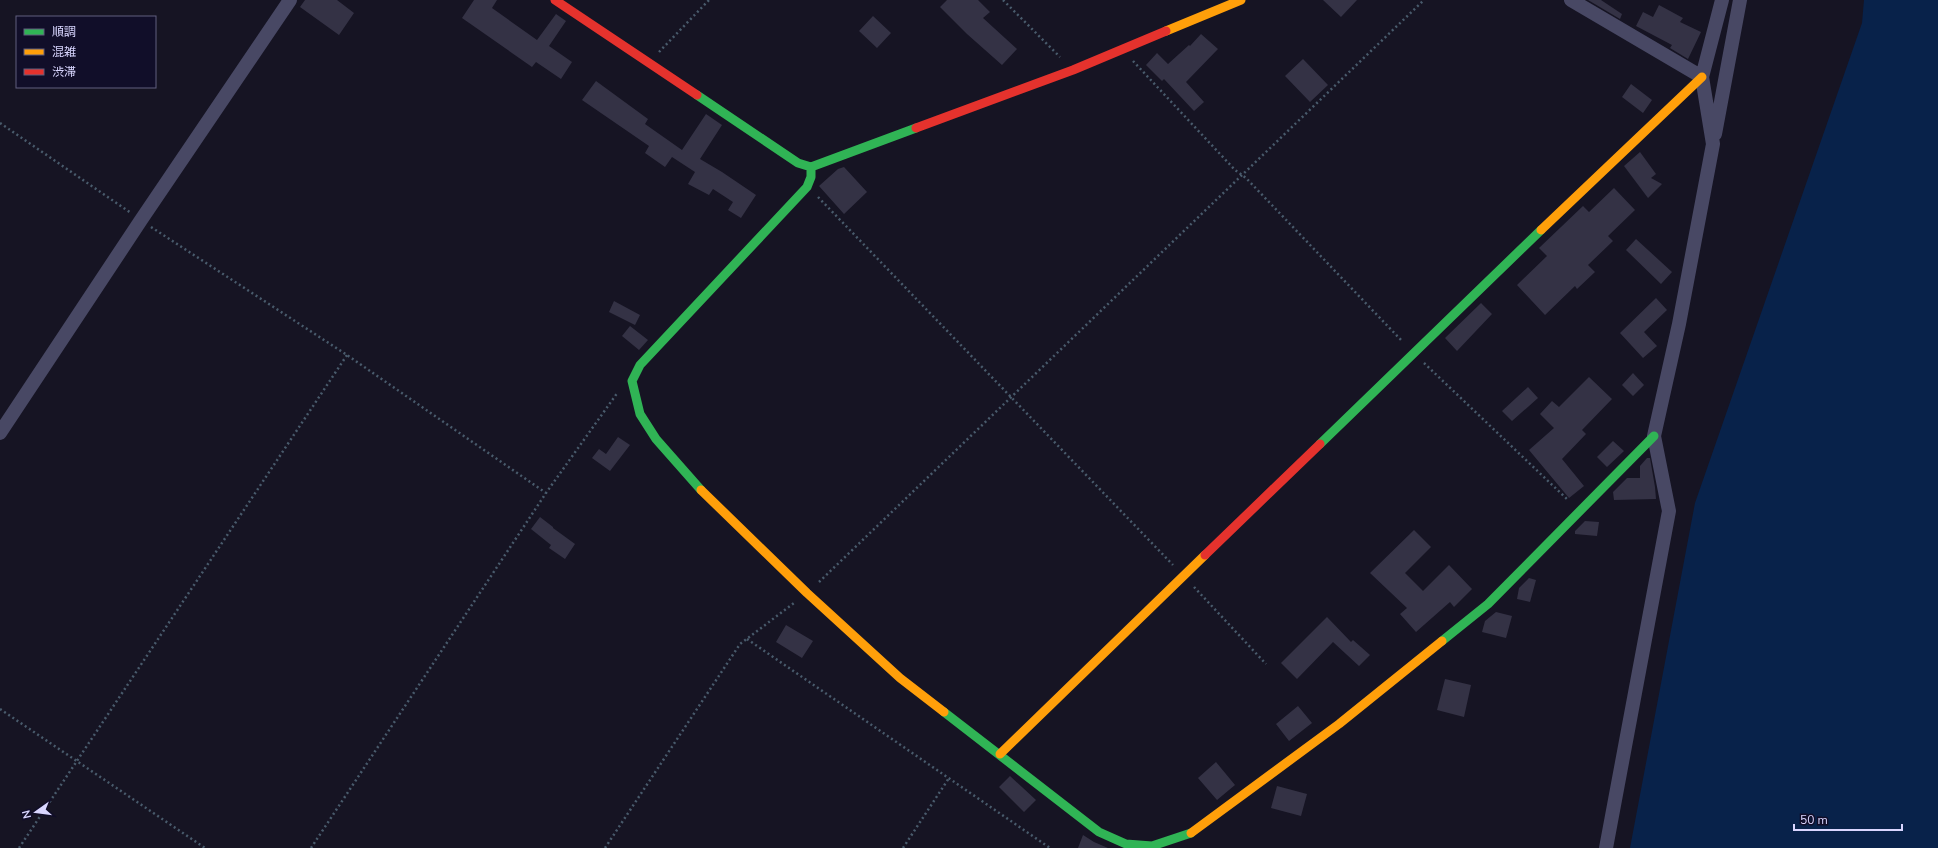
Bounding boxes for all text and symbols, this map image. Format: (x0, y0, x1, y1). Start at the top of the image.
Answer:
legend (16, 16, 156, 88)
text: 順調 (52, 24, 76, 40)
text: 混雑 (52, 44, 76, 60)
text: 渋滞 (52, 64, 76, 80)
north arrow (16, 792, 56, 832)
scale bar (1794, 806, 1902, 832)
text: N (19, 808, 35, 820)
text: 50 m (1800, 812, 1828, 828)

